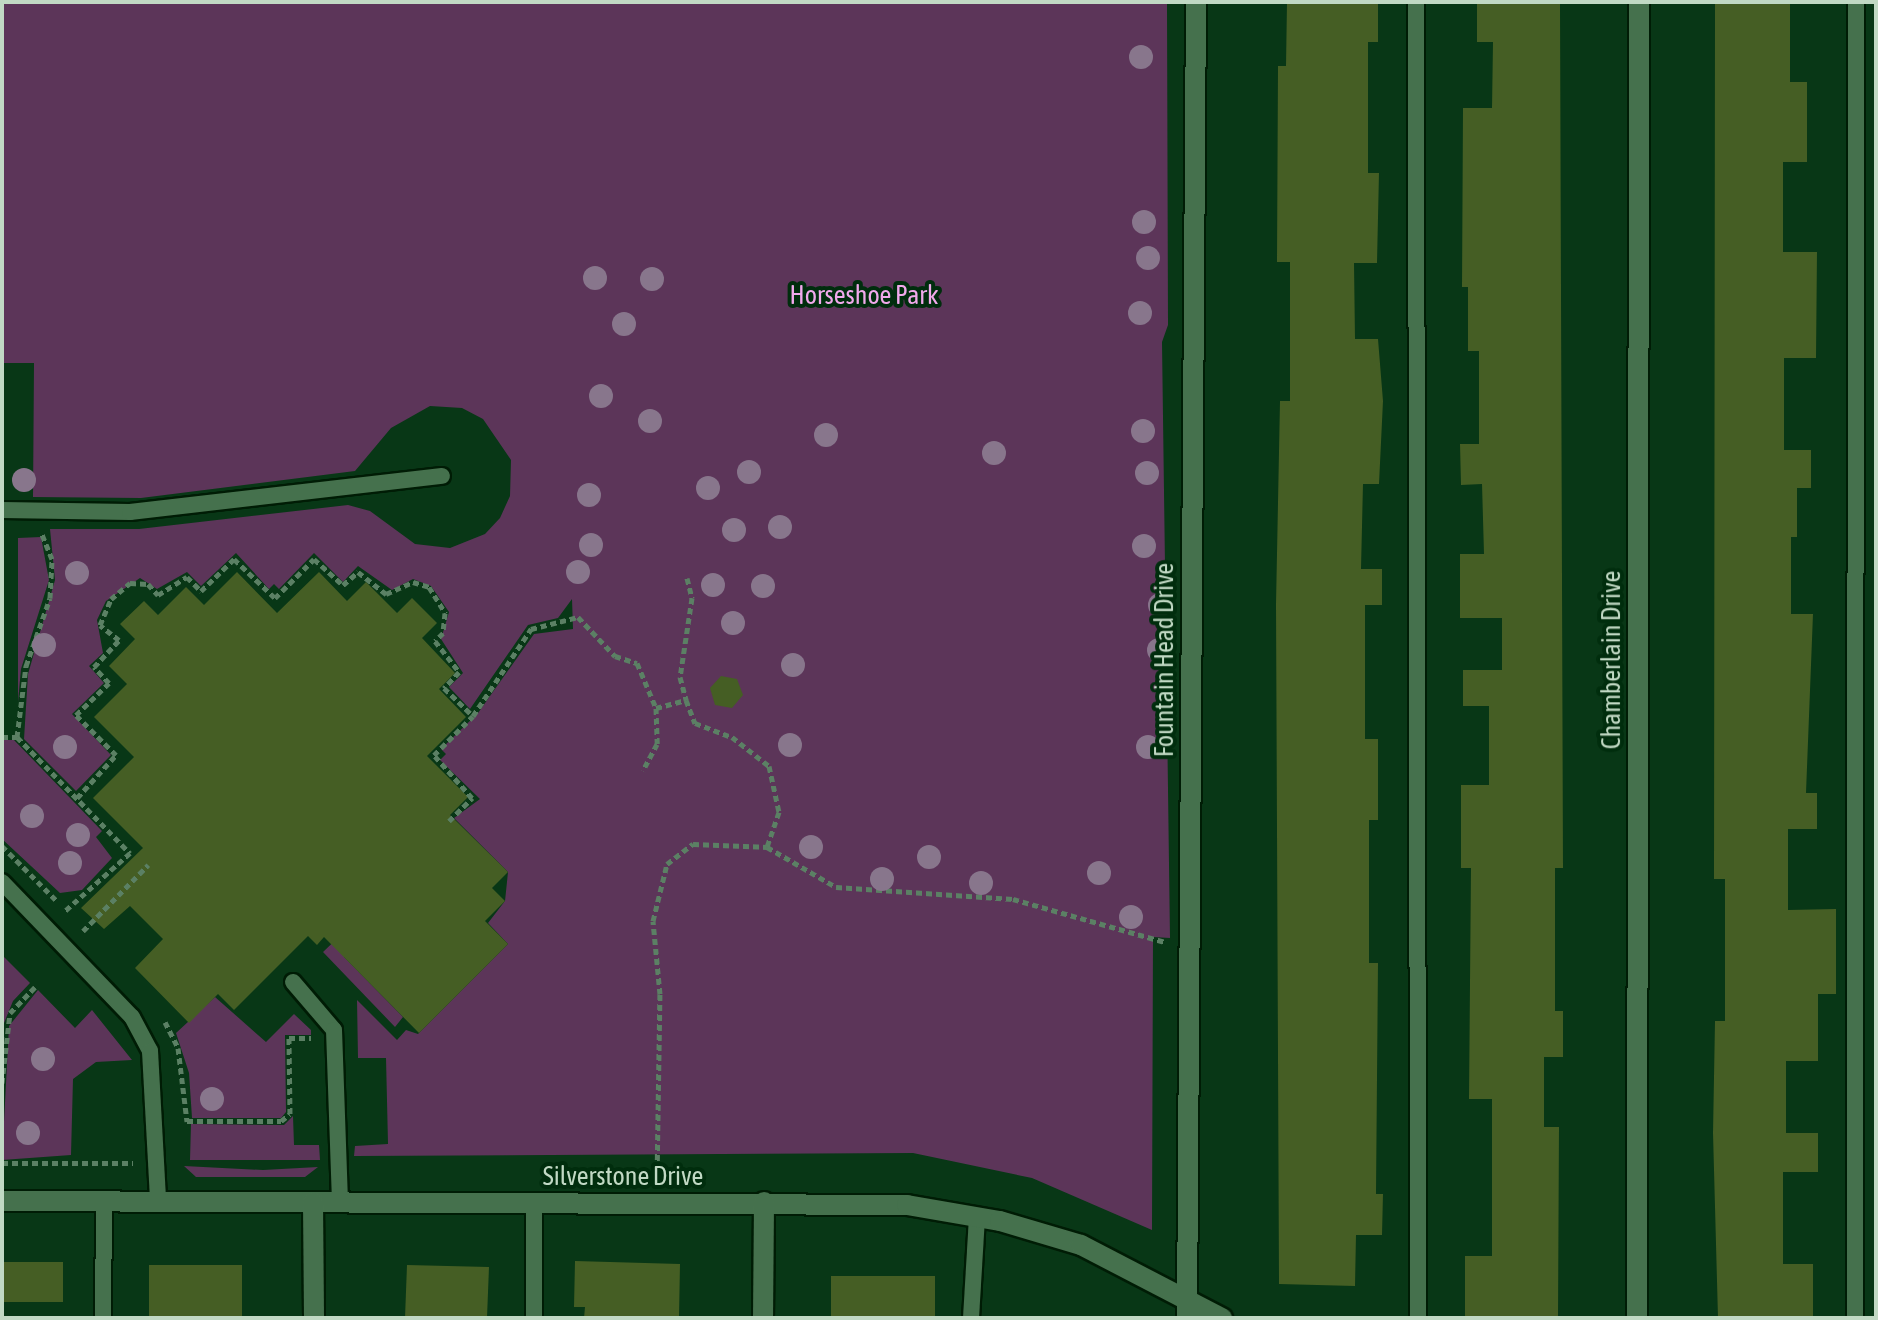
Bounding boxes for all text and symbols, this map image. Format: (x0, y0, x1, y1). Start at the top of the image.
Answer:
park label: Horseshoe Park (790, 280, 938, 312)
street label: Fountain Head Drive (1149, 563, 1181, 757)
street label: Chamberlain Drive (1596, 571, 1628, 749)
street label: Silverstone Drive (543, 1161, 703, 1193)

